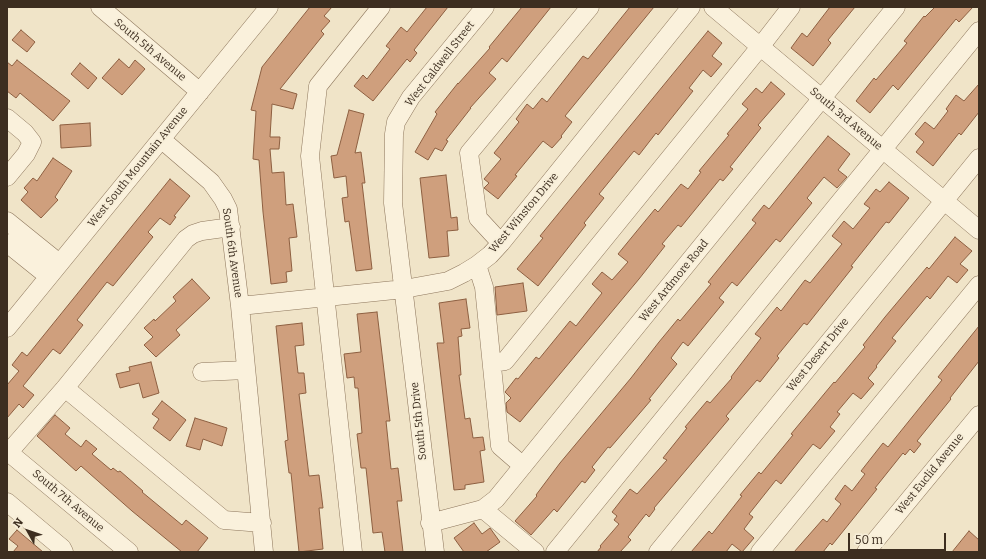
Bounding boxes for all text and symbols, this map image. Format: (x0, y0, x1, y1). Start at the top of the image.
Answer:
street label: South 5th Avenue (111, 16, 189, 84)
street label: West Caldwell Street (403, 19, 477, 109)
street label: South 3rd Avenue (807, 85, 885, 153)
street label: West South Mountain Avenue (85, 104, 191, 230)
street label: West Winston Drive (487, 170, 561, 256)
street label: South 6th Avenue (219, 207, 245, 299)
street label: West Ardmore Road (637, 237, 711, 325)
street label: West Desert Drive (784, 315, 852, 395)
street label: South 5th Drive (408, 381, 430, 461)
street label: West Euclid Avenue (893, 431, 967, 517)
street label: South 7th Avenue (29, 467, 107, 535)
north arrow (8, 511, 48, 551)
text: N (11, 516, 26, 530)
scale bar (850, 525, 948, 551)
text: 50 m (855, 533, 883, 547)

